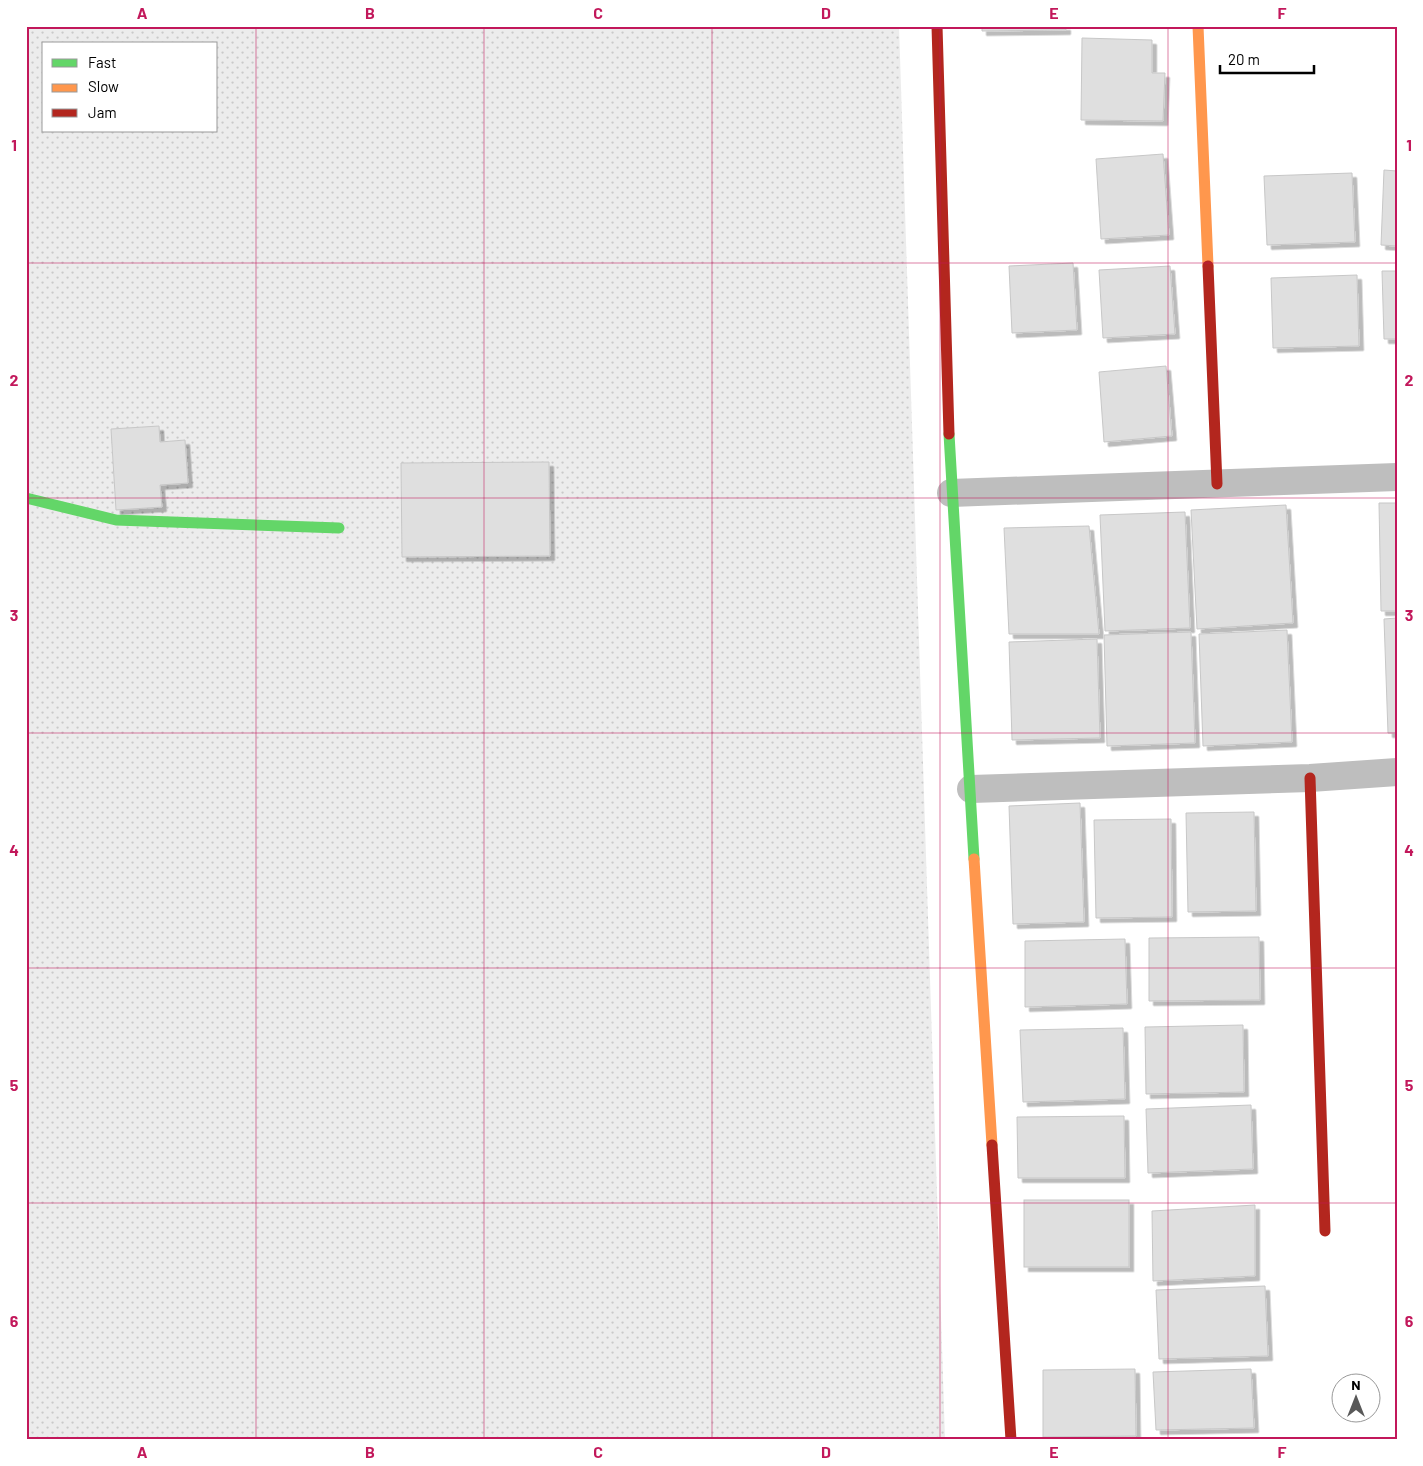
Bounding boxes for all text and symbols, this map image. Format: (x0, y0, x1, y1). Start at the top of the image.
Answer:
text: A (137, 3, 148, 22)
text: B (365, 3, 375, 22)
text: C (593, 3, 603, 22)
text: D (821, 3, 831, 22)
text: E (1049, 3, 1059, 22)
text: F (1278, 3, 1287, 22)
legend (42, 42, 218, 132)
scale bar (1220, 42, 1314, 74)
text: 20 m (1228, 50, 1260, 68)
text: Fast (88, 53, 116, 71)
text: Slow (88, 77, 119, 95)
text: Jam (88, 103, 117, 121)
text: 1 (11, 135, 17, 154)
text: 1 (1406, 135, 1412, 154)
text: 2 (10, 370, 19, 389)
text: 2 (1405, 370, 1414, 389)
text: 3 (10, 605, 18, 624)
text: 3 (1405, 605, 1413, 624)
text: 4 (9, 840, 19, 859)
text: 4 (1404, 840, 1414, 859)
text: 5 (10, 1075, 19, 1094)
text: 5 (1405, 1075, 1414, 1094)
text: 6 (10, 1311, 19, 1330)
text: 6 (1405, 1311, 1414, 1330)
north arrow (1330, 1374, 1380, 1424)
text: N (1351, 1376, 1361, 1393)
text: A (137, 1442, 148, 1461)
text: B (365, 1442, 375, 1461)
text: C (593, 1442, 603, 1461)
text: D (821, 1442, 831, 1461)
text: E (1049, 1442, 1059, 1461)
text: F (1278, 1442, 1287, 1461)

